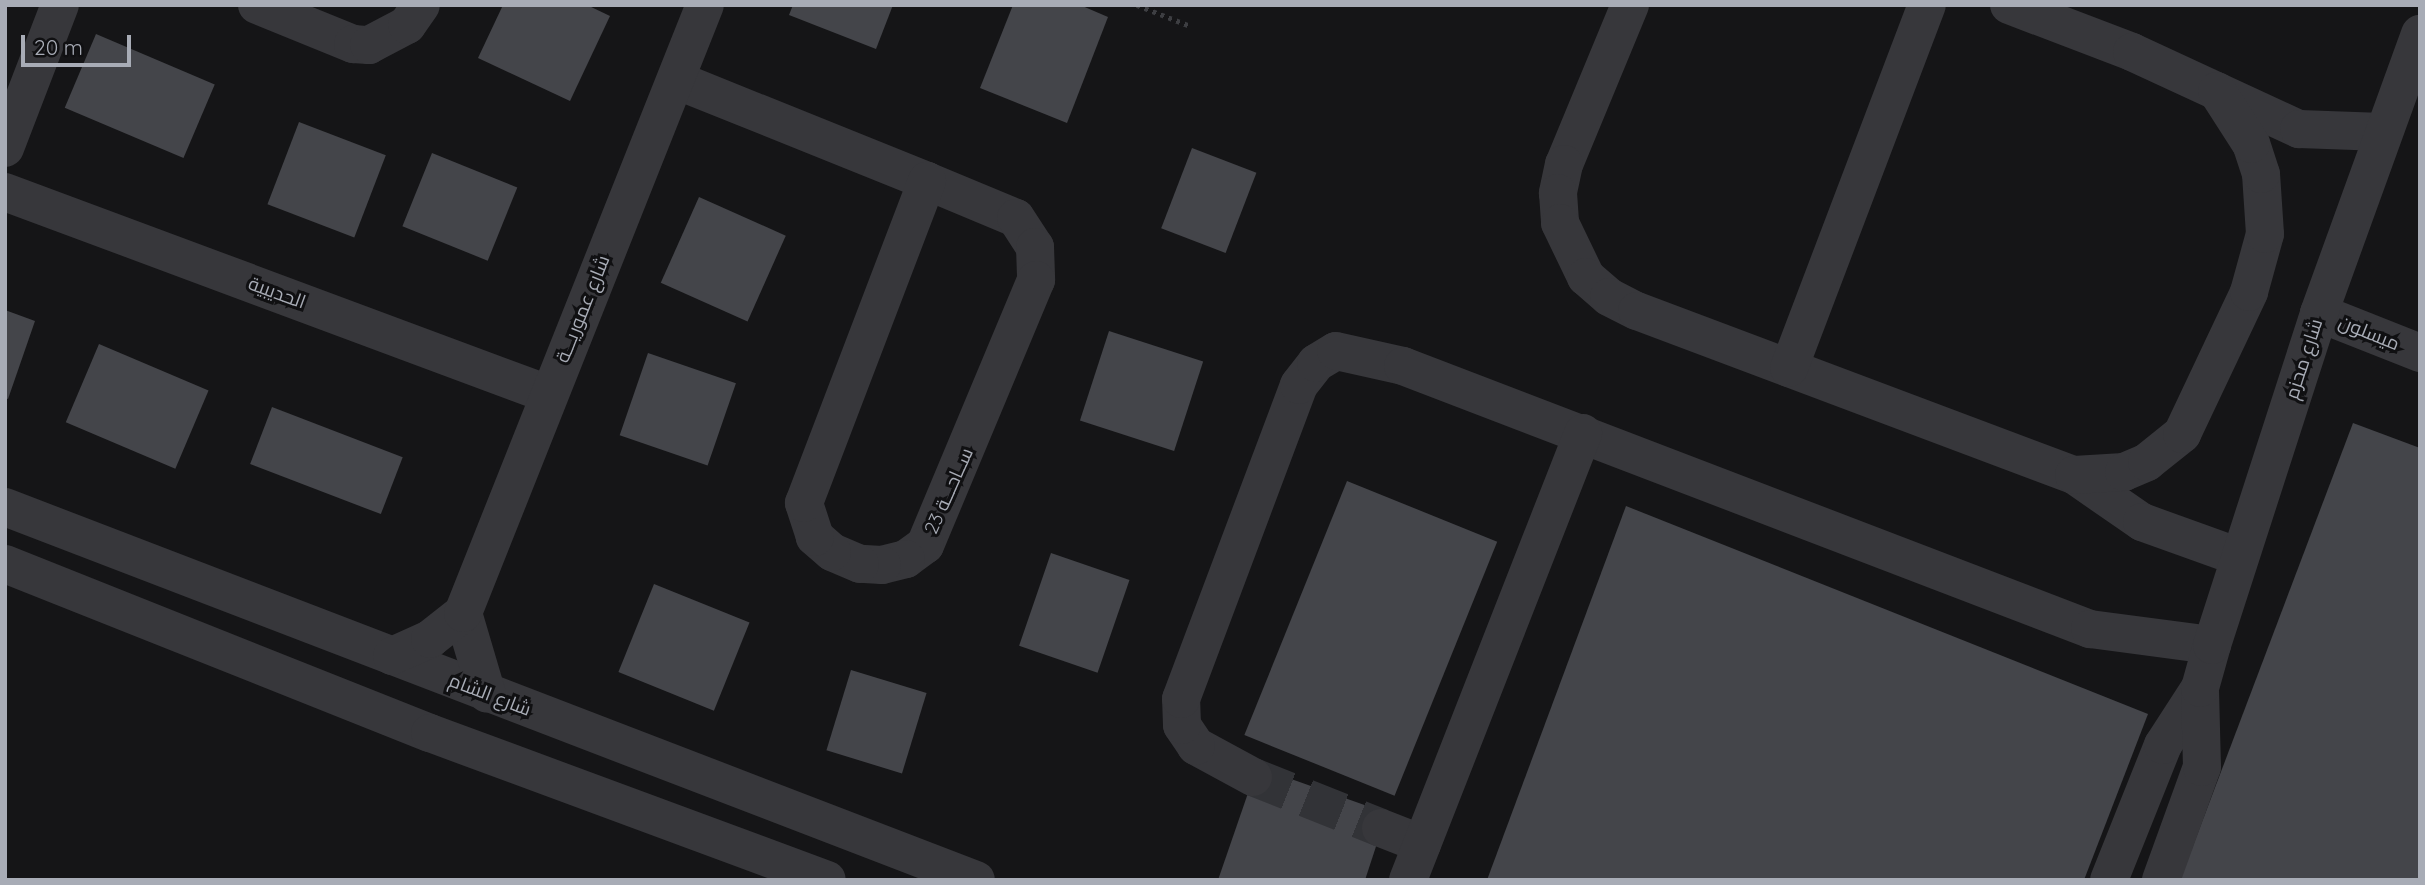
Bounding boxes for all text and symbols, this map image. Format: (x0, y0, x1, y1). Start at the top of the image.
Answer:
scale bar (24, 21, 135, 65)
text: 20 m (34, 34, 83, 60)
street label: شارع عموريـــة (551, 252, 615, 366)
street label: الحديبية (245, 272, 309, 314)
street label: ميسلون (2335, 311, 2403, 355)
street label: شارع محزم (2280, 316, 2328, 402)
street label: ســاحـــة 23 (920, 444, 978, 538)
street label: شارع الشام (446, 669, 534, 721)

